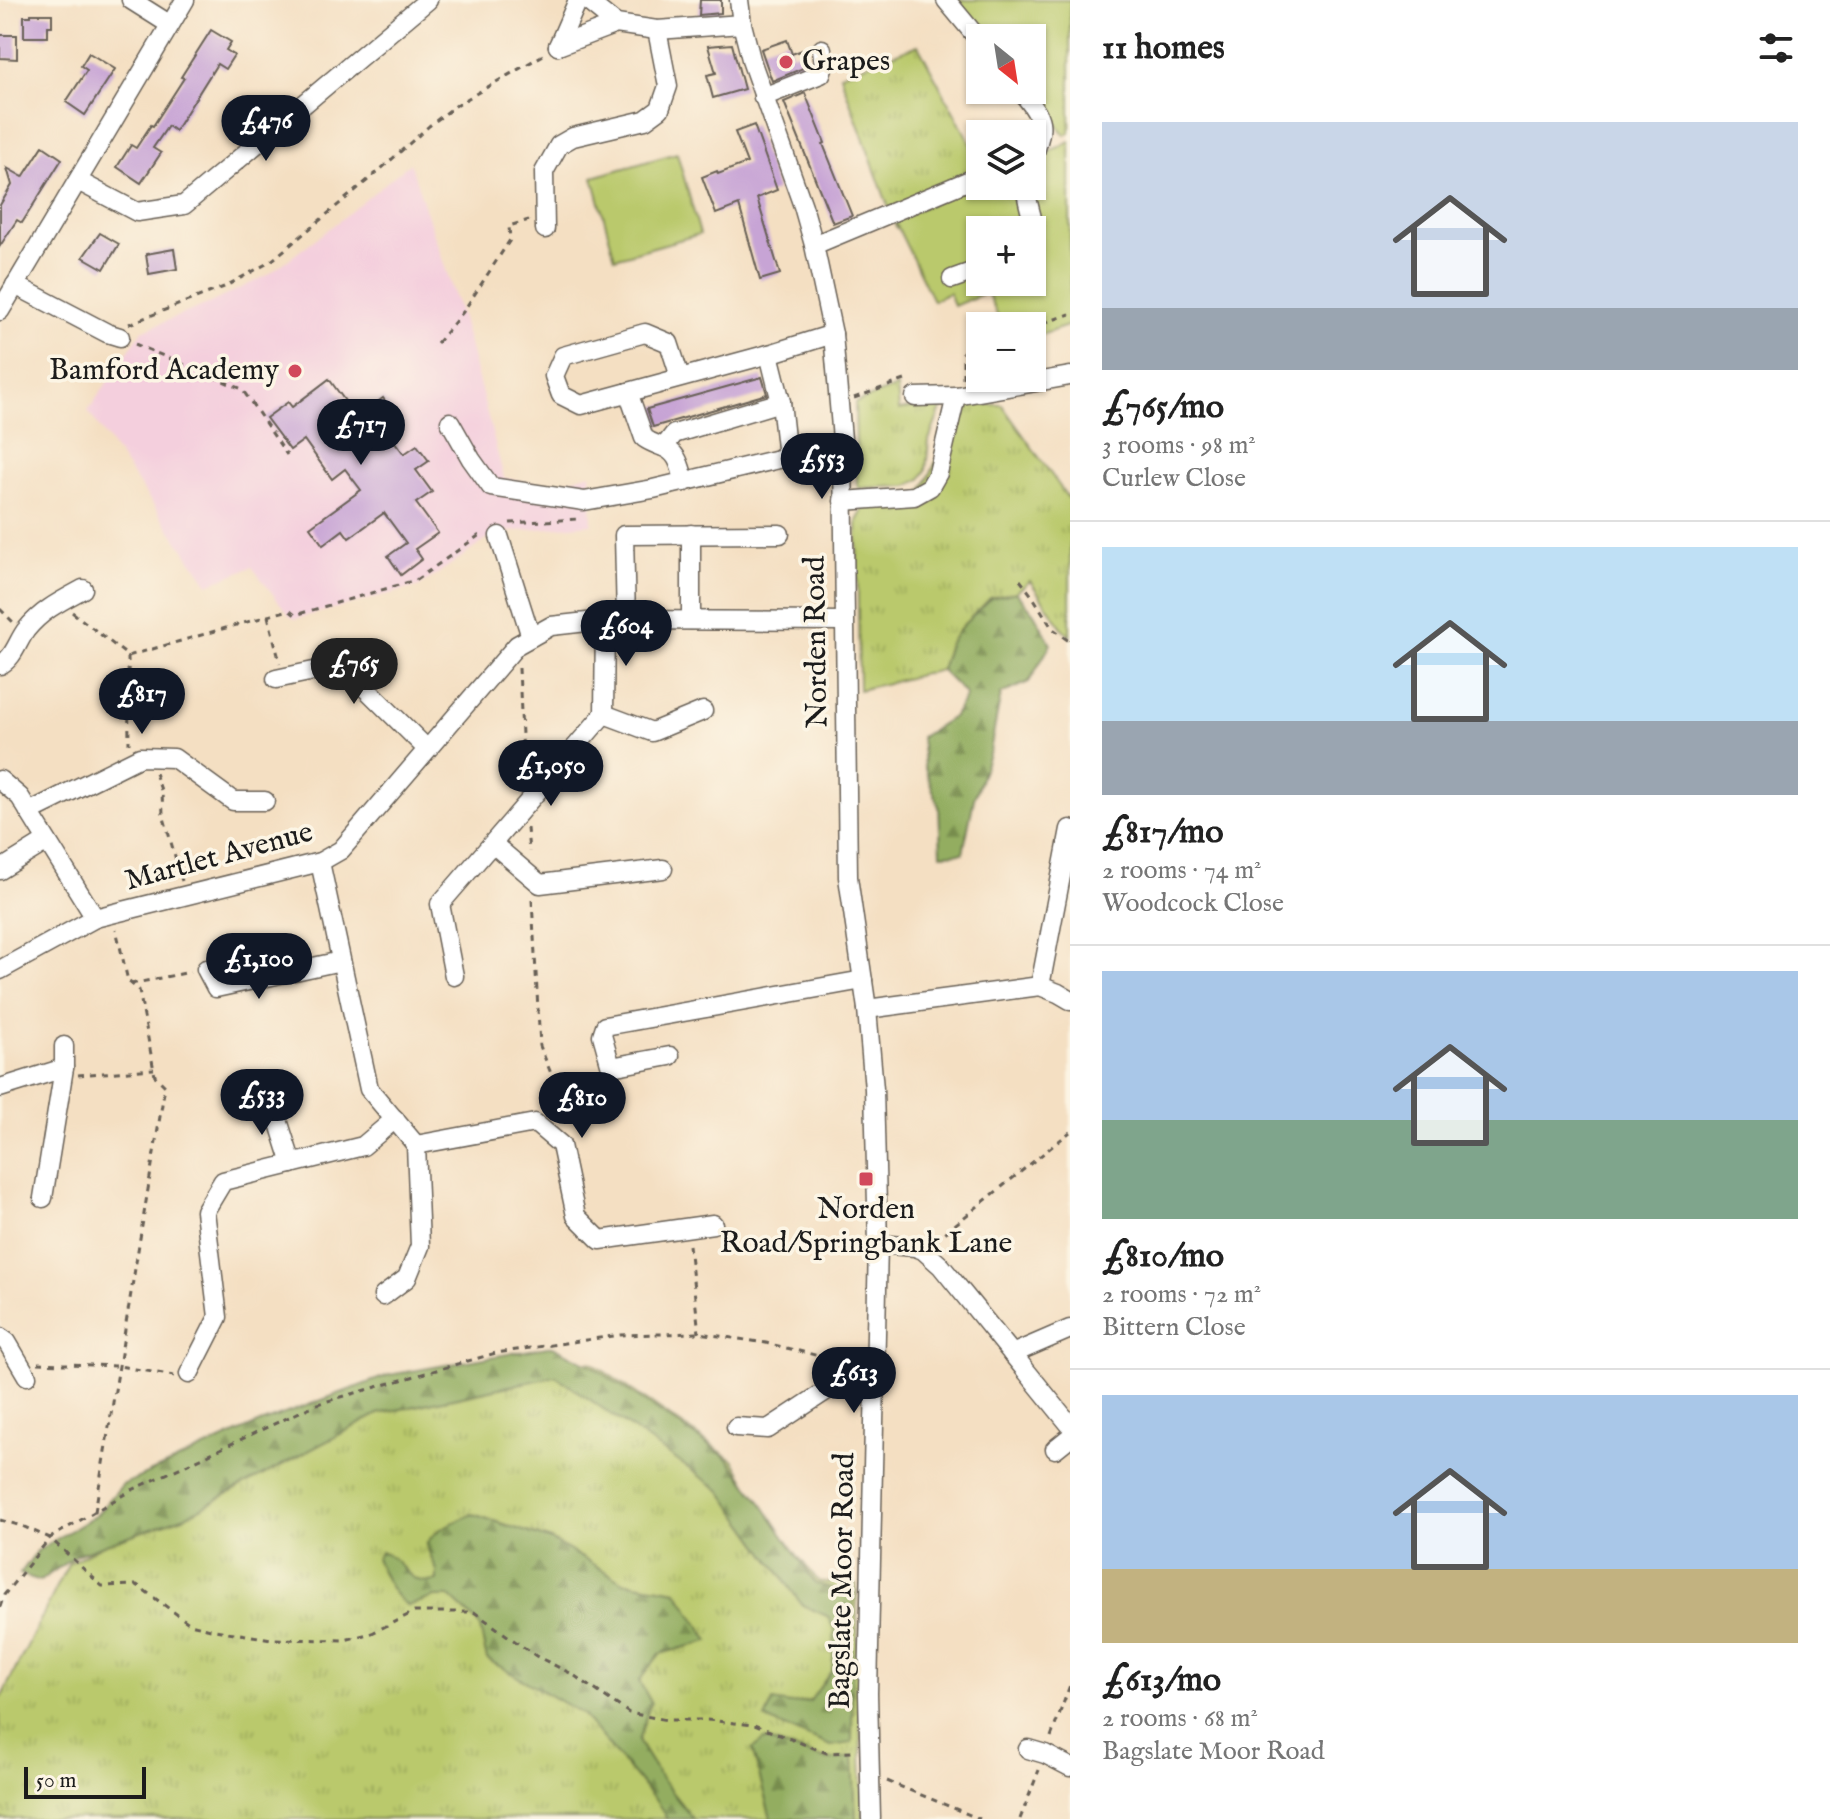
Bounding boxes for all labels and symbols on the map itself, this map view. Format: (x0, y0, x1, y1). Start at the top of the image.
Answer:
north arrow (966, 24, 1046, 104)
place label: Grapes (802, 43, 890, 81)
marker: Grapes (777, 53, 795, 71)
pin: £476 (219, 95, 313, 163)
place label: Bamford Academy (49, 352, 279, 390)
marker: Bamford Academy (286, 362, 304, 380)
pin: £717 (314, 399, 408, 467)
pin: £553 (775, 433, 869, 501)
street label: Norden Road (796, 555, 838, 728)
pin: £604 (579, 600, 673, 668)
pin: £765 (307, 638, 401, 706)
pin: £817 (95, 668, 189, 736)
pin: £1,050 (486, 740, 616, 808)
street label: Martlet Avenue (121, 814, 317, 900)
pin: £1,100 (194, 933, 324, 1001)
pin: £533 (215, 1069, 309, 1137)
pin: £810 (535, 1072, 629, 1140)
marker: Norden Road/Springbank Lane (857, 1170, 875, 1188)
place label: Norden Road/Springbank Lane (720, 1191, 1012, 1263)
pin: £613 (807, 1347, 901, 1415)
street label: Bagslate Moor Road (822, 1451, 864, 1710)
scale bar (24, 1763, 146, 1799)

